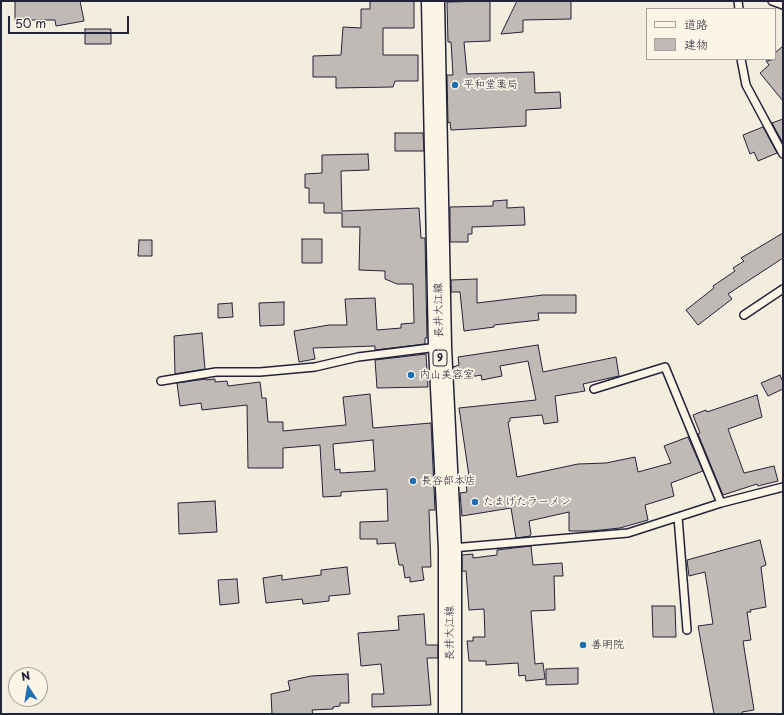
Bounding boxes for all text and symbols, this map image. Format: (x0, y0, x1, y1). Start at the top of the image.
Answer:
scale bar (10, 8, 131, 34)
legend (646, 8, 776, 60)
text: 50 m (15, 14, 46, 32)
text: 道路 (684, 15, 708, 33)
text: 建物 (684, 35, 708, 53)
place label: 平和堂薬局 (463, 78, 518, 92)
marker: 平和堂薬局 (450, 80, 460, 90)
street label: 長井大江線 (432, 282, 446, 338)
road number: 9 (433, 350, 447, 366)
place label: 内山美容室 (419, 368, 474, 382)
marker: 内山美容室 (406, 370, 416, 380)
place label: 長谷部本店 (421, 474, 476, 488)
marker: 長谷部本店 (408, 476, 418, 486)
place label: たまげたラーメン (483, 495, 571, 509)
marker: たまげたラーメン (470, 497, 480, 507)
street label: 長井大江線 (443, 606, 457, 660)
place label: 善明院 (591, 638, 624, 652)
marker: 善明院 (578, 640, 588, 650)
north arrow (8, 667, 48, 707)
text: N (20, 667, 32, 685)

